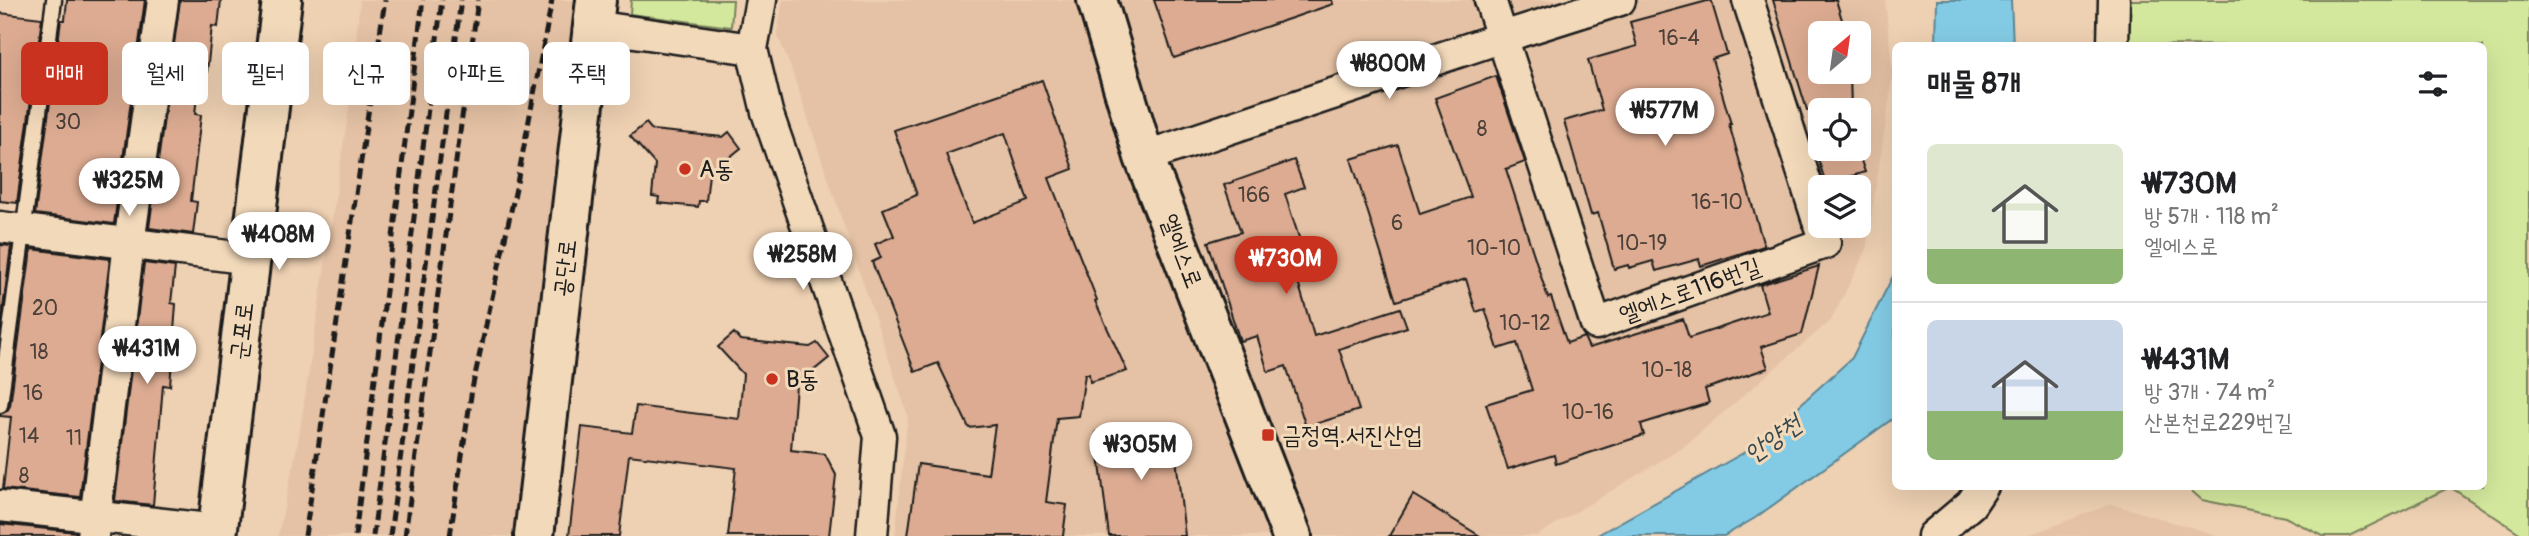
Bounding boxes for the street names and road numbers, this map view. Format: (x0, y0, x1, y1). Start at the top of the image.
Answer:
street label: 엘에스로 (1154, 210, 1208, 292)
street label: 공단로 (547, 237, 583, 299)
street label: 엘에스로116번길 (1615, 252, 1765, 330)
street label: 군포로 (224, 300, 260, 362)

